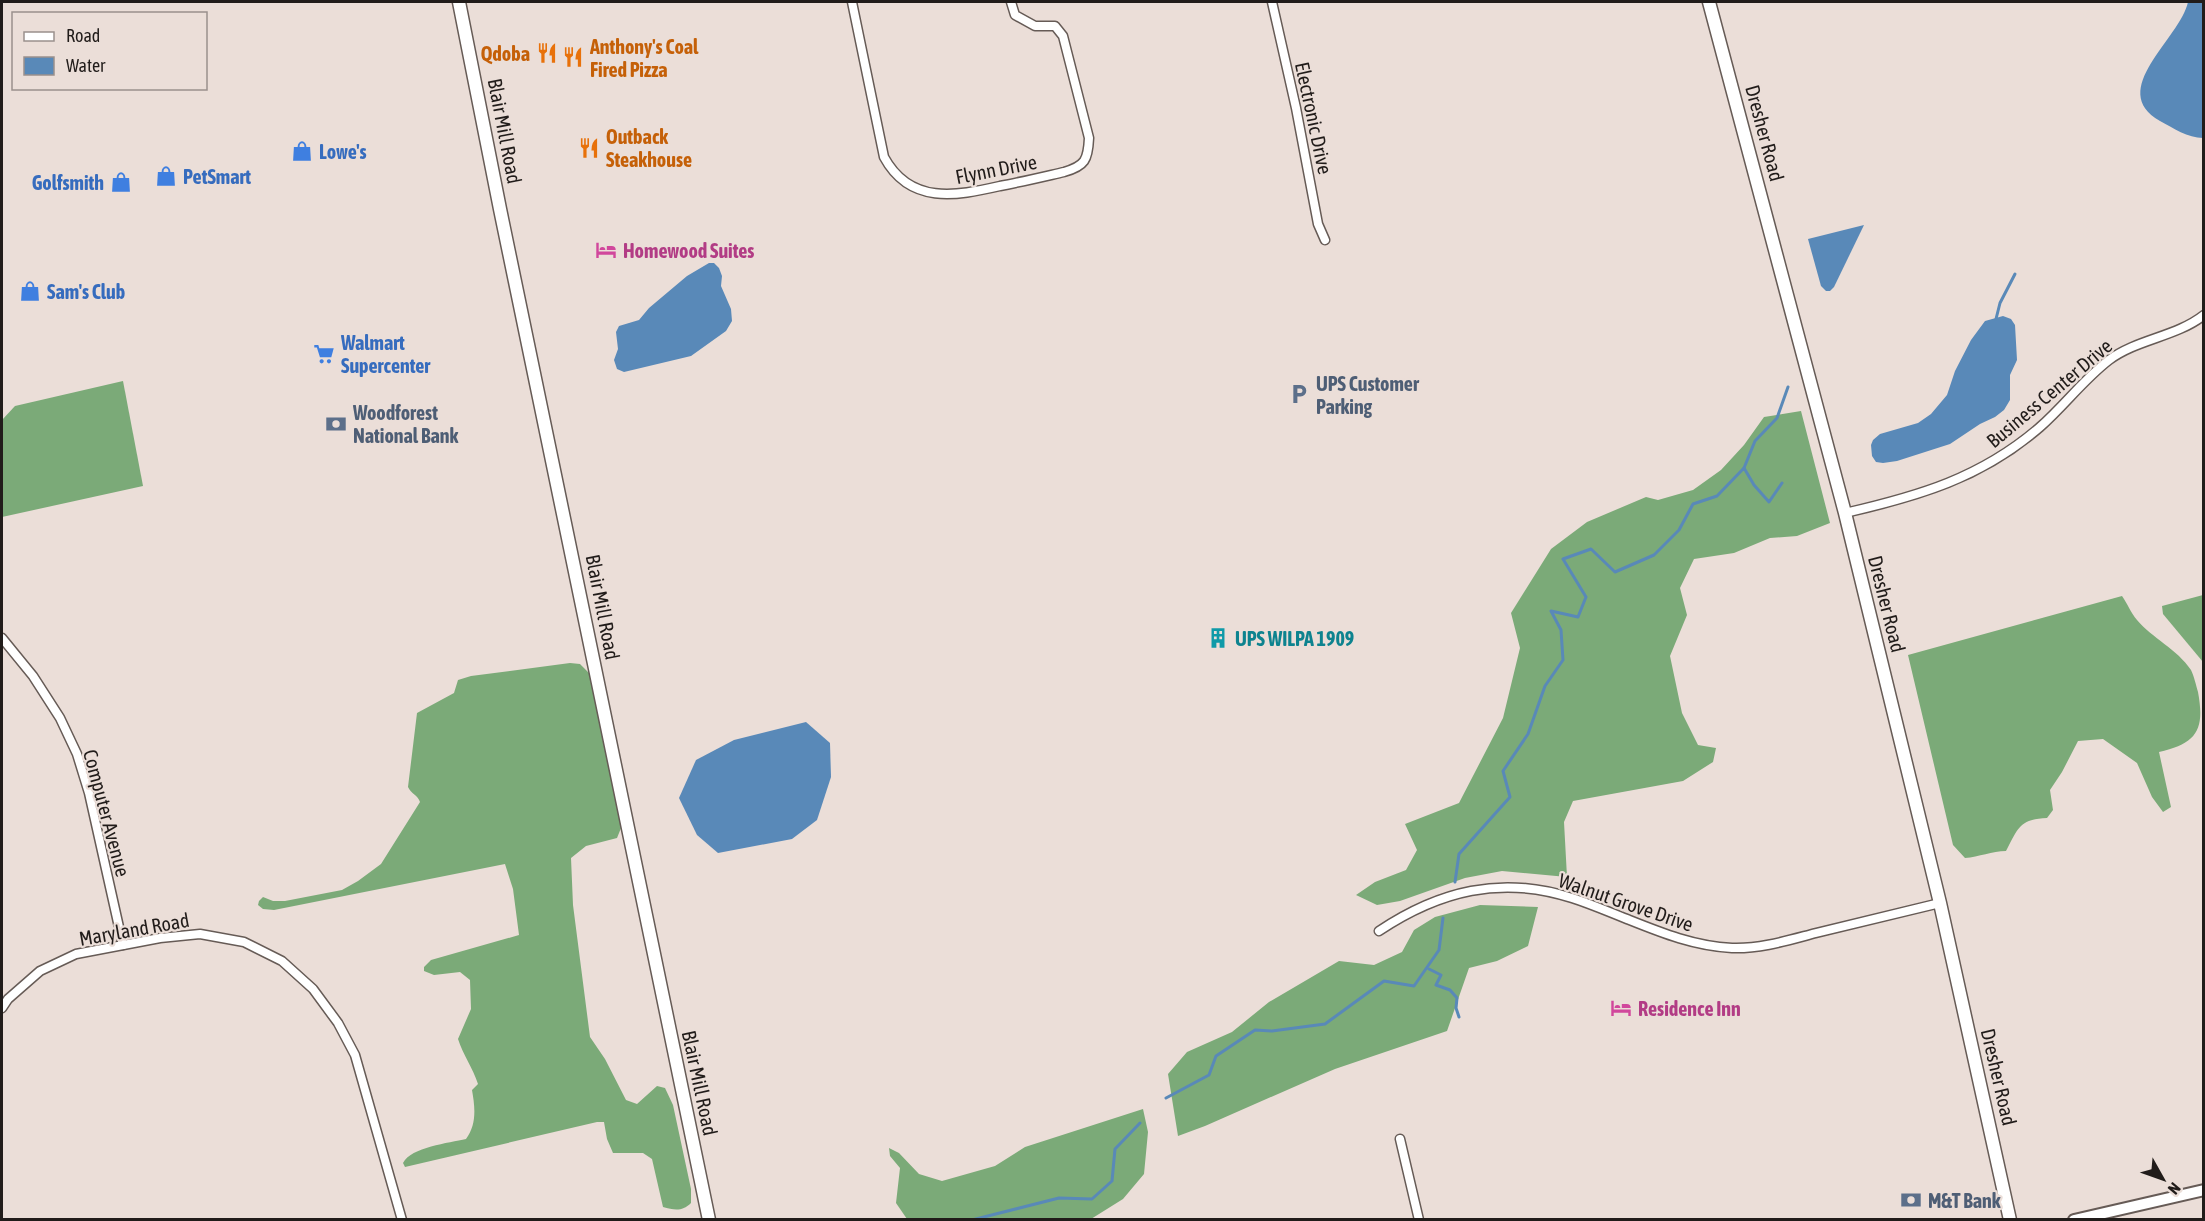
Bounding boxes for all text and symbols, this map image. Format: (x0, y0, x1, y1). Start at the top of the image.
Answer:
legend (12, 12, 207, 90)
text: Road (66, 25, 100, 46)
place label: Anthony's Coal Fired Pizza (589, 35, 699, 81)
restaurant icon: Qdoba (535, 41, 559, 65)
place label: Qdoba (481, 42, 530, 65)
restaurant icon: Anthony's Coal Fired Pizza (561, 45, 585, 69)
text: Water (66, 55, 106, 76)
street label: Electronic Drive (1291, 60, 1337, 176)
street label: Blair Mill Road (484, 76, 526, 186)
street label: Dresher Road (1741, 82, 1789, 184)
place label: Outback Steakhouse (606, 125, 692, 171)
restaurant icon: Outback Steakhouse (577, 136, 601, 160)
shop icon: Lowe's (290, 139, 314, 163)
place label: Lowe's (319, 140, 367, 163)
street label: Flynn Drive (953, 150, 1039, 188)
shop icon: PetSmart (154, 164, 178, 188)
place label: PetSmart (183, 165, 251, 188)
shop icon: Golfsmith (109, 170, 133, 194)
place label: Golfsmith (32, 171, 104, 194)
hotel icon: Homewood Suites (594, 238, 618, 262)
place label: Homewood Suites (623, 239, 754, 262)
shop icon: Sam's Club (18, 279, 42, 303)
place label: Sam's Club (47, 280, 125, 303)
place label: Walmart Supercenter (340, 331, 431, 377)
street label: Business Center Drive (1982, 334, 2116, 452)
supermarket icon: Walmart Supercenter (312, 342, 336, 366)
place label: UPS Customer Parking (1316, 372, 1420, 418)
parking icon: UPS Customer Parking (1287, 382, 1311, 406)
place label: Woodforest National Bank (352, 401, 458, 447)
bank icon: Woodforest National Bank (324, 412, 348, 436)
street label: Blair Mill Road (582, 552, 624, 662)
street label: Dresher Road (1864, 553, 1910, 655)
building icon: UPS WILPA 1909 (1206, 626, 1230, 650)
place label: UPS WILPA 1909 (1235, 627, 1354, 650)
street label: Computer Avenue (79, 747, 135, 879)
street label: Walnut Grove Drive (1556, 868, 1696, 936)
street label: Maryland Road (77, 908, 191, 950)
hotel icon: Residence Inn (1609, 996, 1633, 1020)
place label: Residence Inn (1638, 997, 1741, 1020)
street label: Dresher Road (1977, 1026, 2021, 1128)
street label: Blair Mill Road (678, 1028, 722, 1138)
north arrow (2133, 1149, 2193, 1209)
text: N (2165, 1179, 2184, 1198)
bank icon: M&T Bank (1899, 1188, 1923, 1212)
place label: M&T Bank (1928, 1189, 2001, 1212)

